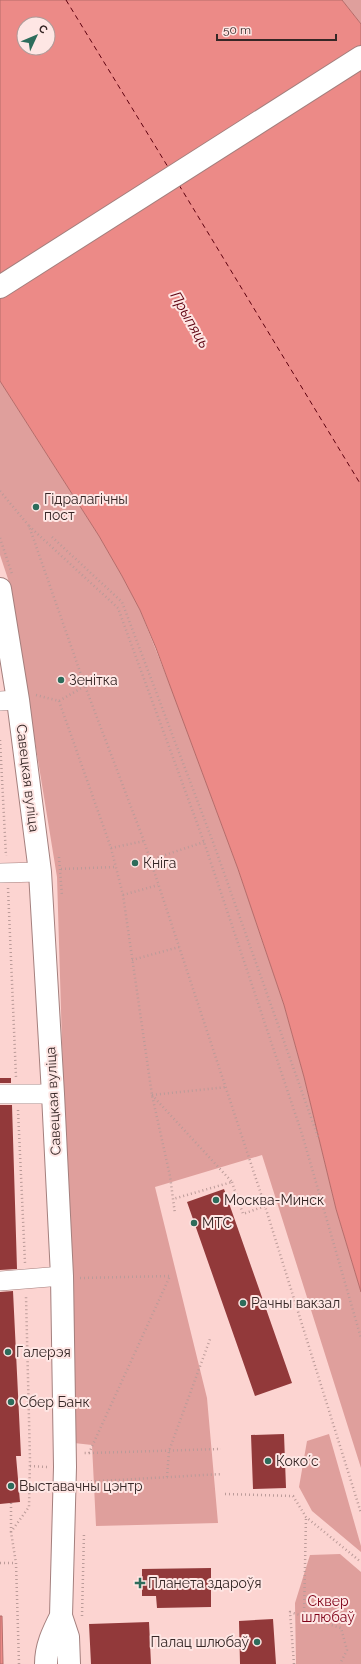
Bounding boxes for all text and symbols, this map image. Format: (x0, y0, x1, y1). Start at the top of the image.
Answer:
north arrow (16, 16, 56, 56)
scale bar (217, 16, 336, 42)
text: С (36, 22, 50, 37)
text: 50 m (223, 23, 251, 37)
water label: Прыпяць (167, 288, 213, 352)
place label: Гідралагічны пост (44, 491, 128, 523)
marker: Гідралагічны пост (31, 502, 41, 512)
place label: Зенітка (69, 672, 118, 688)
marker: Зенітка (56, 675, 66, 685)
street label: Савецкая вуліца (13, 723, 43, 833)
place label: Кніга (143, 855, 176, 871)
marker: Кніга (130, 858, 140, 868)
street label: Савецкая вуліца (42, 1046, 64, 1156)
place label: Москва-Минск (224, 1192, 324, 1208)
marker: Москва-Минск (211, 1195, 221, 1205)
place label: МТС (202, 1215, 232, 1231)
marker: МТС (189, 1218, 199, 1228)
place label: Рачны вакзал (251, 1295, 340, 1311)
marker: Рачны вакзал (238, 1298, 248, 1308)
place label: Галерэя (16, 1344, 71, 1360)
marker: Галерэя (3, 1347, 13, 1357)
place label: Сбер Банк (19, 1394, 90, 1410)
marker: Сбер Банк (6, 1397, 16, 1407)
place label: Кокоʼс (276, 1453, 319, 1469)
marker: Кокоʼс (263, 1456, 273, 1466)
place label: Выставачны цэнтр (19, 1478, 143, 1494)
marker: Выставачны цэнтр (6, 1481, 16, 1491)
place label: Планета здароўя (148, 1575, 262, 1591)
marker: Планета здароўя (135, 1578, 145, 1588)
park label: Сквер шлюбаў (301, 1593, 355, 1625)
place label: Палац шлюбаў (151, 1634, 249, 1650)
marker: Палац шлюбаў (252, 1637, 262, 1647)

